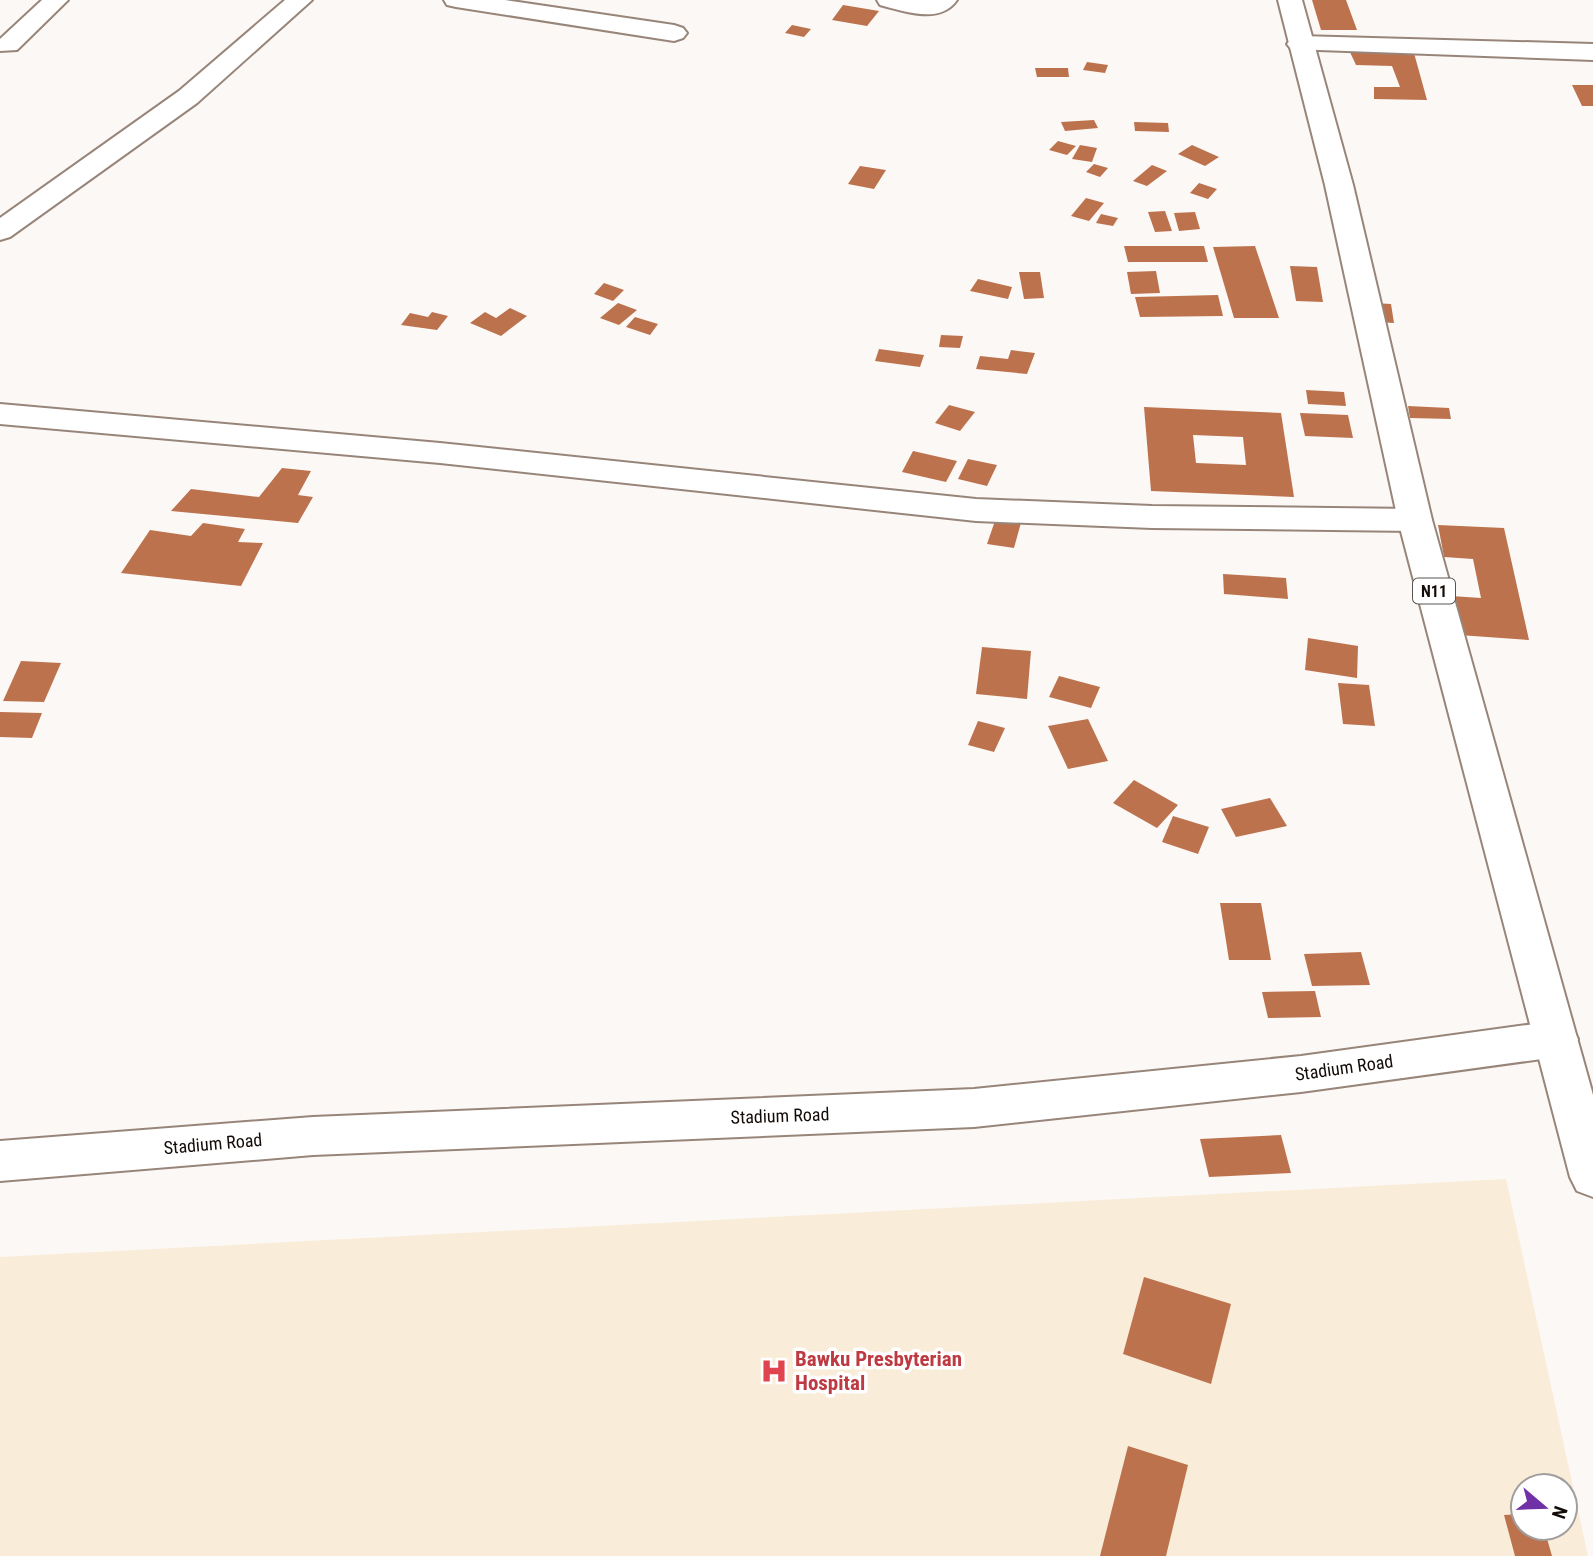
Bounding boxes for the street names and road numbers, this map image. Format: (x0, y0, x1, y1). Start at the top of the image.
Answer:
road number: N11 (1413, 578, 1455, 604)
street label: Stadium Road (1294, 1050, 1394, 1085)
street label: Stadium Road (730, 1103, 830, 1128)
street label: Stadium Road (163, 1129, 263, 1158)

